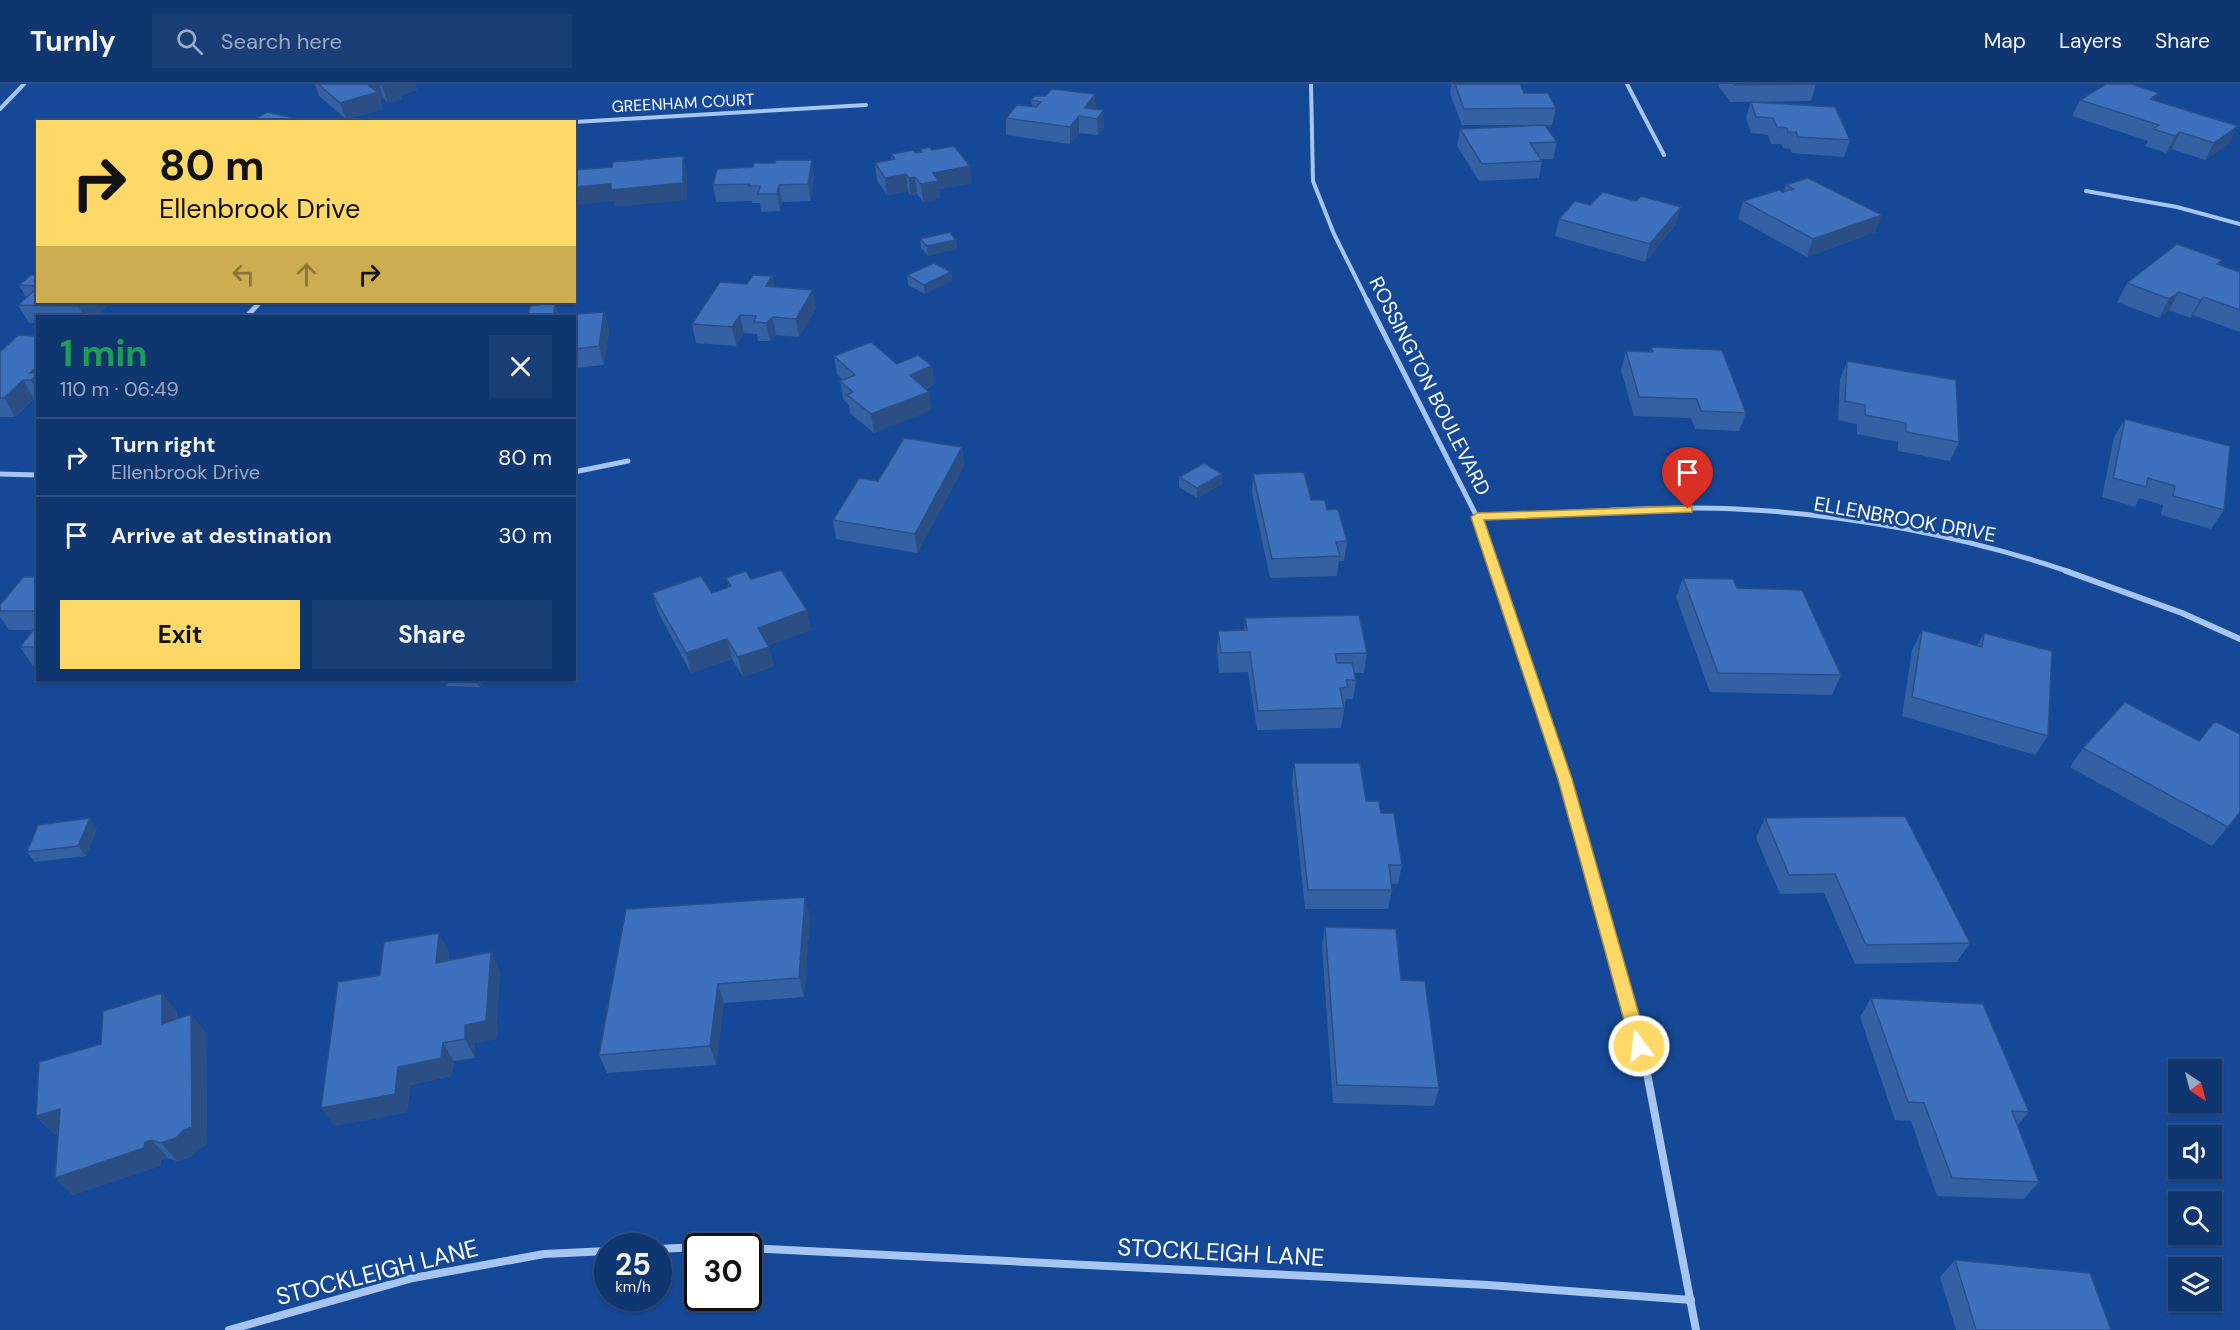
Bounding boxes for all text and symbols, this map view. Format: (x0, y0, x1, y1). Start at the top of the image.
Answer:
search box (152, 14, 572, 68)
text: Turnly (30, 23, 116, 60)
icon: search (173, 25, 206, 58)
text: Search here (221, 27, 342, 56)
text: Map (1984, 27, 2026, 55)
text: Layers (2059, 27, 2122, 55)
text: Share (2155, 27, 2210, 55)
street label: GREENHAM COURT (611, 89, 755, 117)
text: 80 m (159, 138, 265, 193)
icon: right (60, 144, 138, 222)
text: Ellenbrook Drive (159, 191, 360, 226)
icon: left (227, 258, 260, 291)
icon: ahead (290, 258, 323, 291)
icon: right (353, 258, 386, 291)
street label: ROSSINGTON BOULEVARD (1363, 272, 1497, 500)
text: 1 min (60, 330, 148, 377)
button: close (489, 335, 552, 398)
text: 110 m · 06:49 (60, 376, 179, 402)
text: Turn right (111, 430, 216, 459)
icon: right (60, 441, 93, 474)
text: 80 m (498, 443, 552, 472)
pin (1662, 447, 1713, 509)
icon: arrive (1671, 456, 1704, 489)
text: Ellenbrook Drive (111, 459, 260, 485)
street label: ELLENBROOK DRIVE (1812, 490, 1998, 548)
icon: arrive (60, 519, 93, 552)
text: Arrive at destination (111, 521, 332, 550)
text: 30 m (498, 521, 552, 550)
button: Exit (60, 600, 300, 669)
button: Share (312, 600, 552, 669)
position arrow (1607, 1014, 1671, 1078)
north arrow (2168, 1059, 2222, 1113)
map controls (2168, 1059, 2222, 1311)
button: sound (2168, 1125, 2222, 1179)
button: search (2168, 1191, 2222, 1245)
street label: STOCKLEIGH LANE (1117, 1231, 1325, 1273)
street label: STOCKLEIGH LANE (273, 1232, 481, 1312)
speed limit sign: 30 (684, 1233, 762, 1311)
text: 25 (615, 1245, 651, 1284)
button: layers (2168, 1257, 2222, 1311)
text: km/h (615, 1277, 651, 1297)

